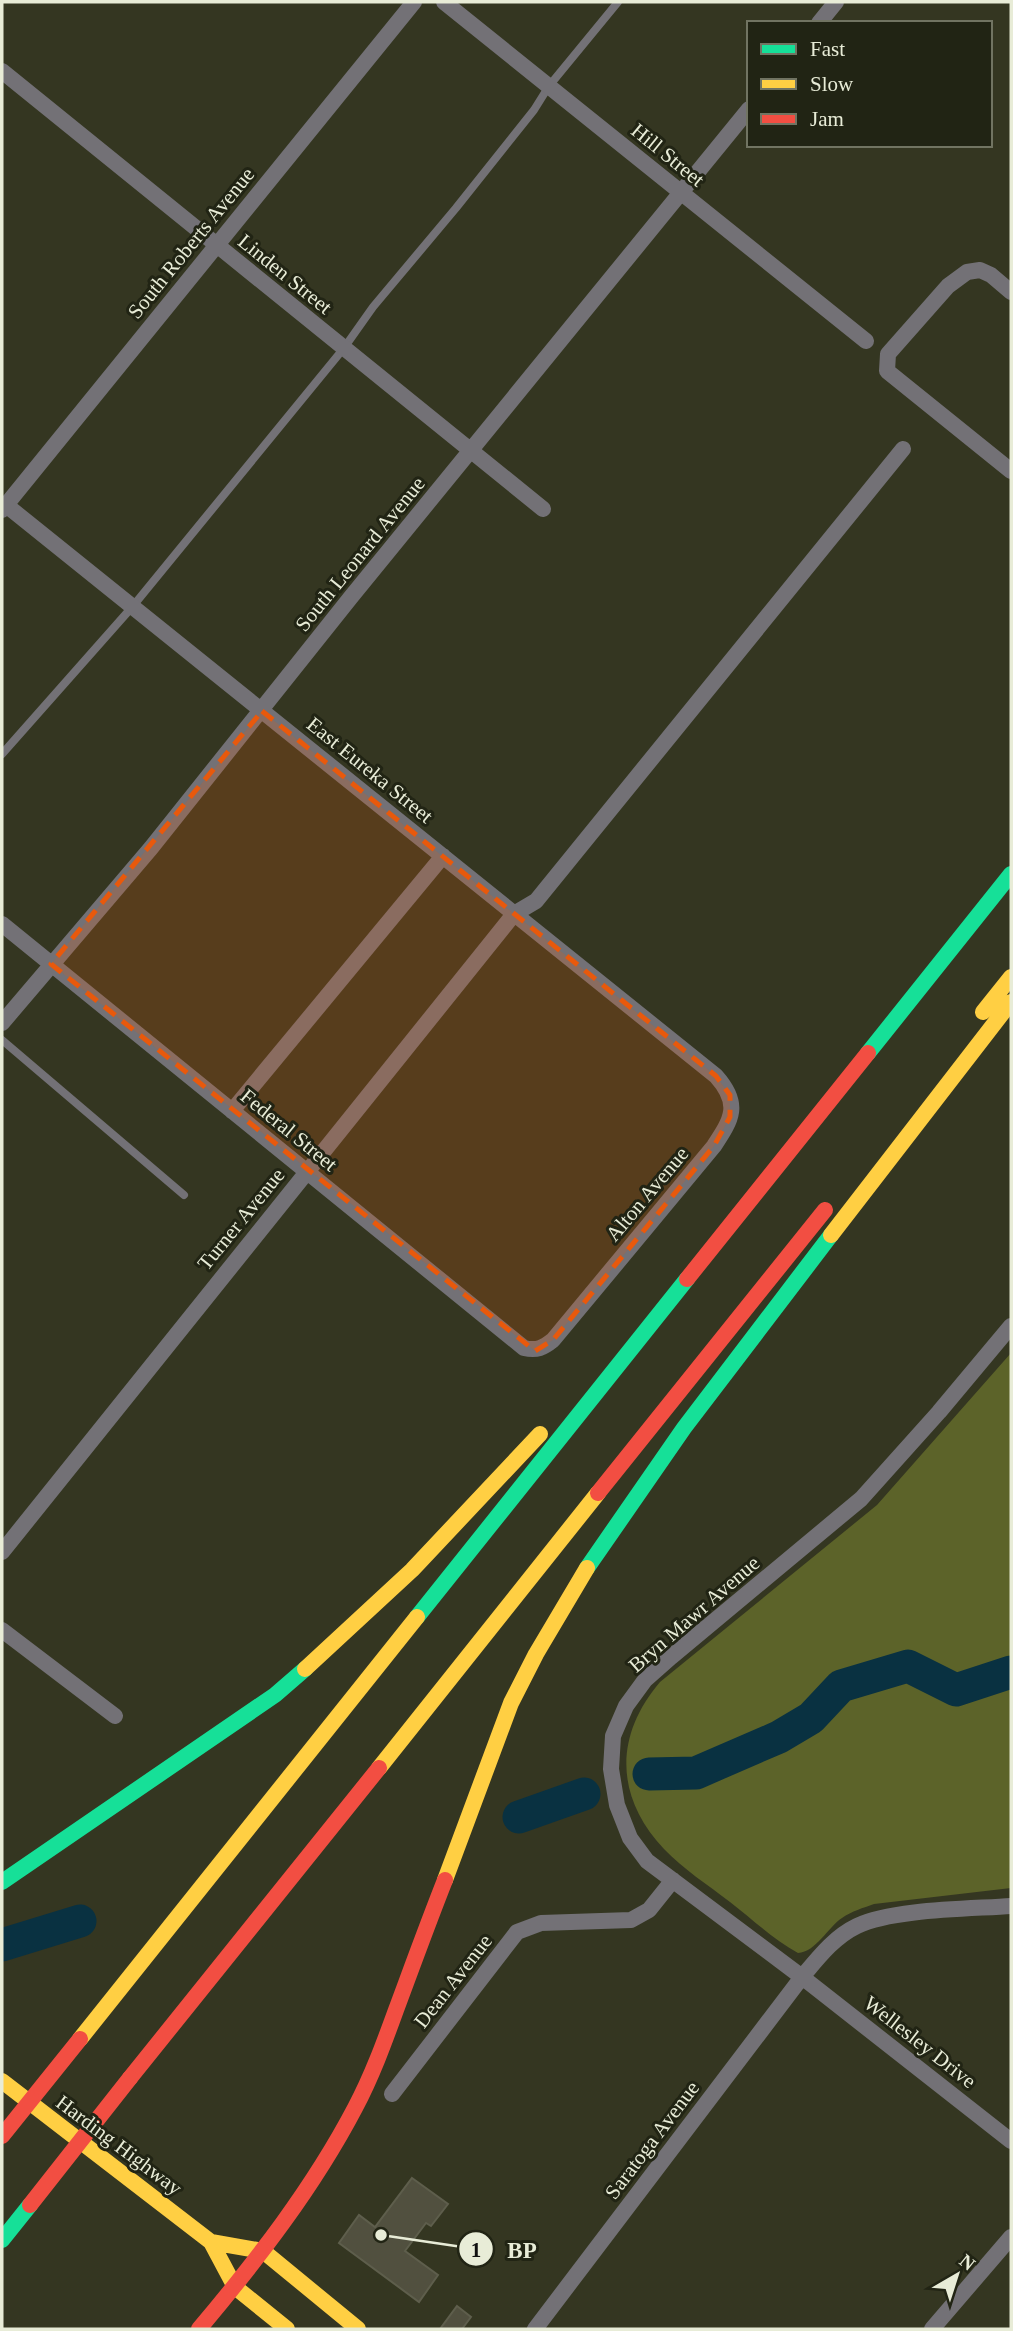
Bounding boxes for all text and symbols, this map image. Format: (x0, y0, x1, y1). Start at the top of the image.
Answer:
legend (747, 21, 992, 147)
text: Fast (810, 37, 845, 61)
text: Slow (810, 72, 854, 96)
text: Jam (810, 107, 844, 131)
street label: Hill Street (627, 118, 709, 192)
street label: South Roberts Avenue (123, 163, 259, 323)
street label: Linden Street (233, 229, 337, 319)
street label: South Leonard Avenue (290, 472, 430, 636)
street label: East Eureka Street (302, 712, 438, 828)
street label: Federal Street (236, 1084, 342, 1176)
street label: Alton Avenue (601, 1142, 693, 1246)
street label: Turner Avenue (193, 1163, 289, 1275)
street label: Bryn Mawr Avenue (624, 1551, 764, 1677)
street label: Dean Avenue (409, 1929, 497, 2033)
street label: Wellesley Drive (859, 1991, 981, 2093)
street label: Saratoga Avenue (600, 2076, 704, 2204)
street label: Harding Highway (51, 2090, 187, 2200)
callout: BP (458, 2227, 551, 2271)
text: 1 (471, 2238, 481, 2262)
text: BP (507, 2238, 537, 2263)
north arrow (922, 2240, 992, 2310)
text: N (955, 2250, 980, 2275)

